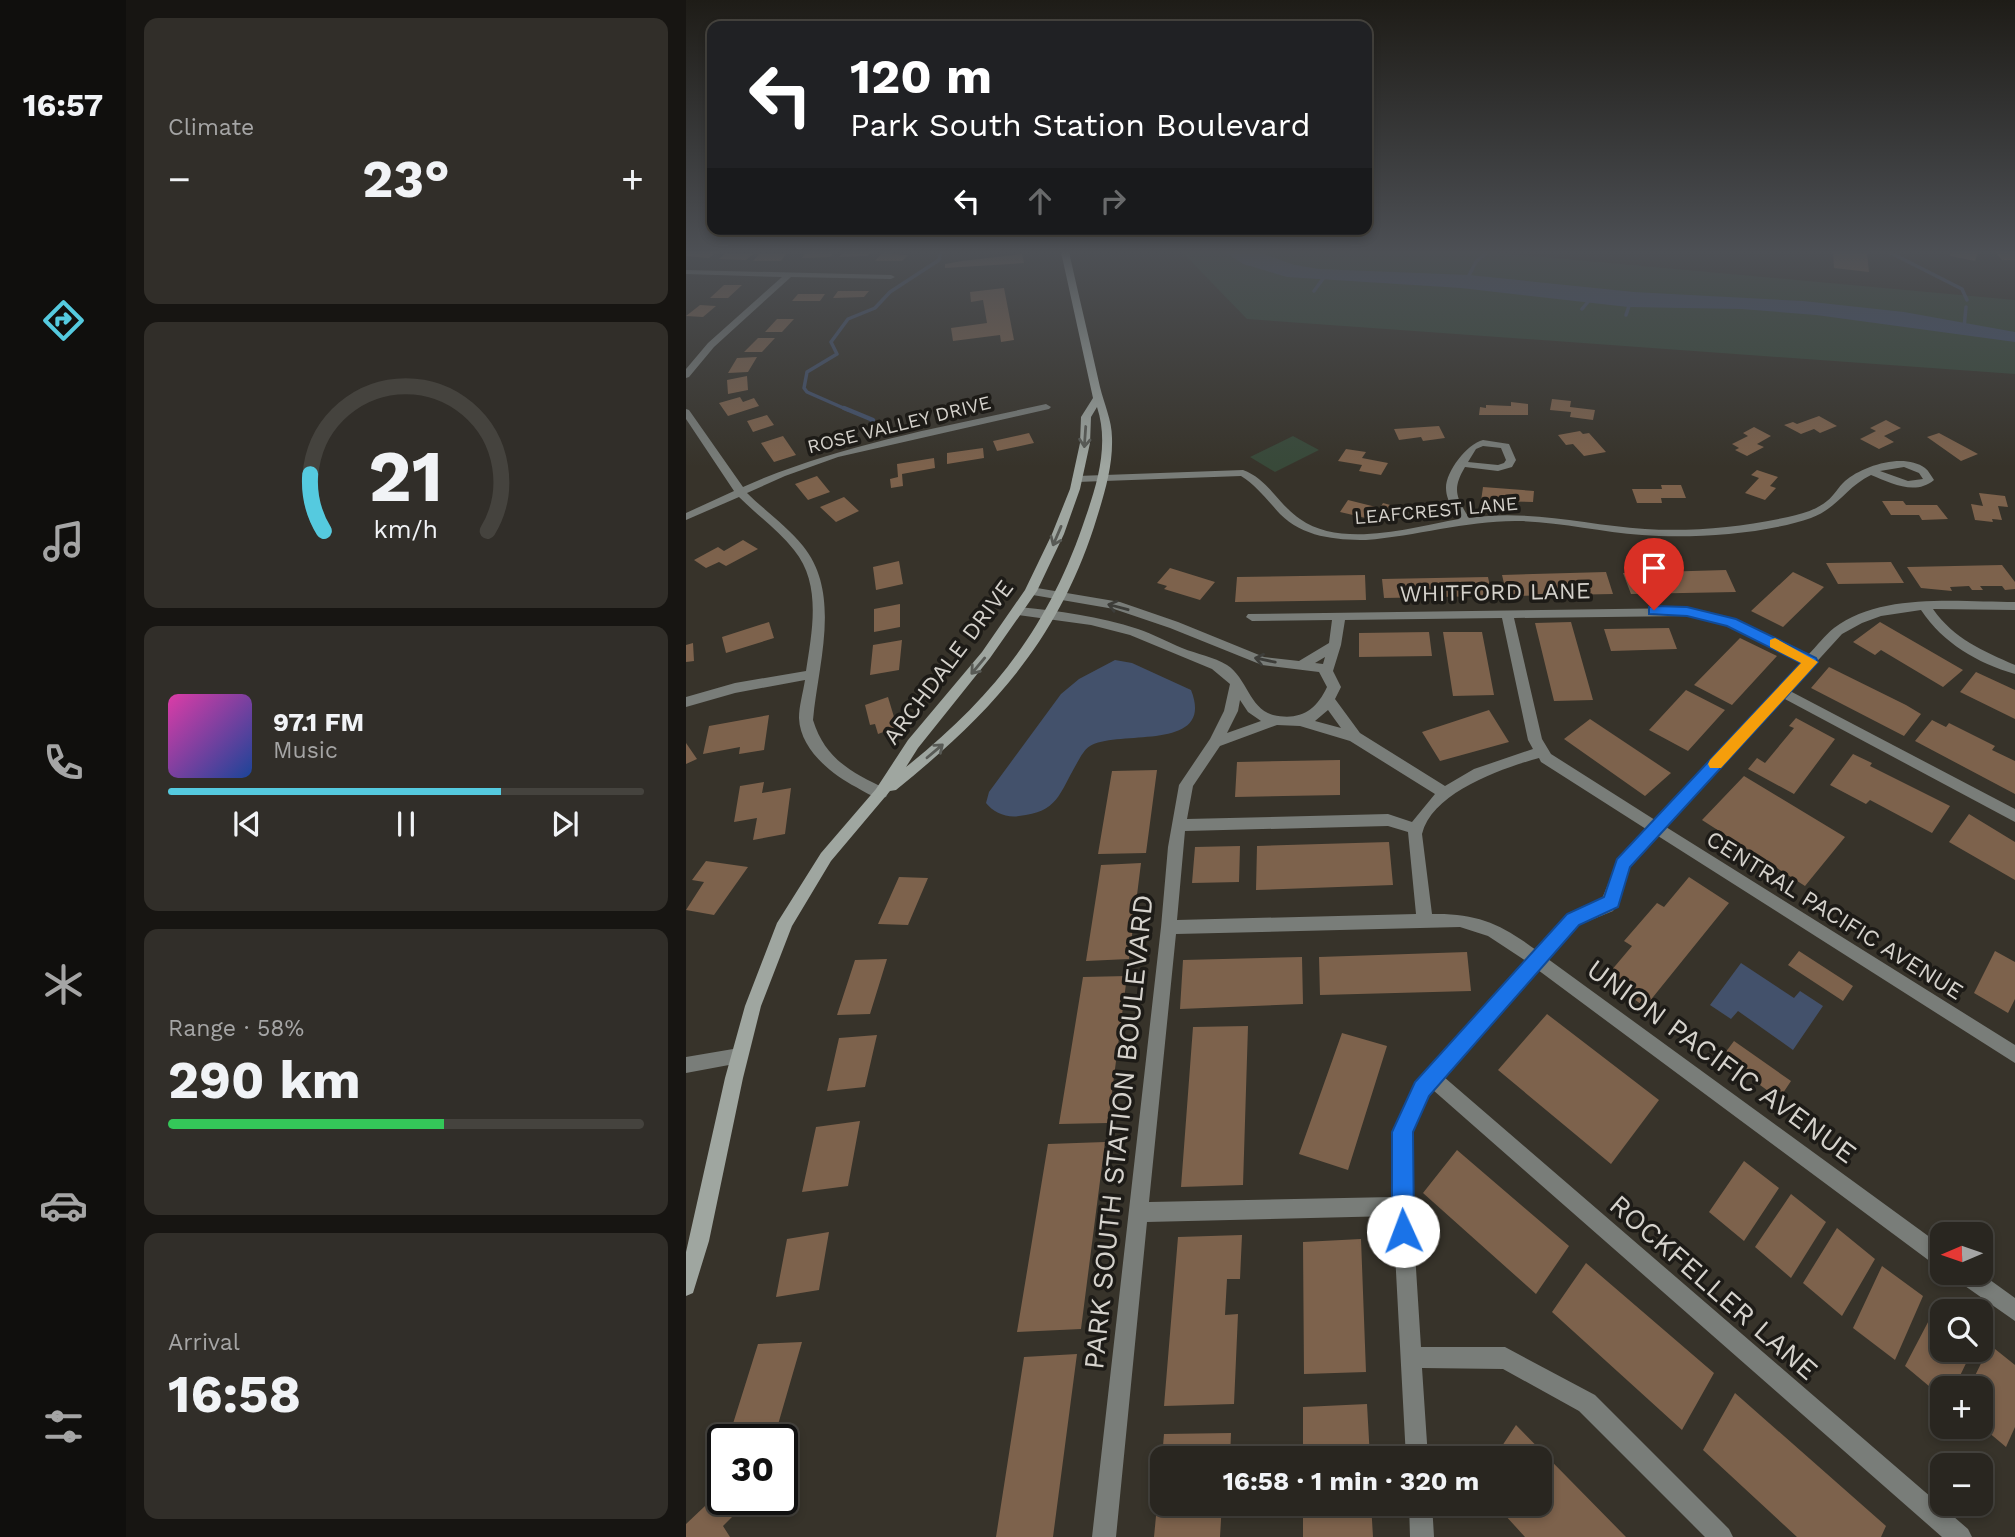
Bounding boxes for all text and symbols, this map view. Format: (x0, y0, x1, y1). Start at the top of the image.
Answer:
text: 120 m (850, 47, 992, 105)
icon: left (735, 49, 826, 140)
text: 16:57 (23, 86, 103, 124)
text: Park South Station Boulevard (850, 106, 1310, 144)
text: Climate (168, 114, 254, 141)
text: 23° (362, 149, 450, 210)
text: − (168, 157, 191, 201)
text: + (621, 157, 644, 201)
icon: left (948, 182, 986, 220)
icon: ahead (1021, 182, 1059, 220)
icon: right (1094, 182, 1132, 220)
icon: directions (39, 296, 88, 345)
street label: ROSE VALLEY DRIVE (805, 391, 993, 458)
one-way arrow (1078, 425, 1091, 448)
text: 21 (369, 433, 443, 519)
street label: LEAFCREST LANE (1353, 492, 1519, 529)
text: km/h (374, 514, 438, 543)
icon: music (39, 517, 88, 566)
one-way arrow (1049, 525, 1062, 547)
pin (1624, 538, 1684, 610)
icon: arrive (1635, 549, 1673, 587)
street label: ARCHDALE DRIVE (878, 575, 1019, 750)
street label: WHITFORD LANE (1399, 577, 1591, 608)
one-way arrow (1107, 600, 1130, 613)
one-way arrow (1254, 653, 1277, 667)
one-way arrow (970, 656, 986, 674)
text: 97.1 FM (273, 707, 364, 737)
text: Music (273, 737, 338, 764)
icon: phone (39, 738, 88, 787)
one-way arrow (926, 743, 944, 759)
icon: previous (228, 805, 266, 843)
icon: pause (387, 805, 425, 843)
icon: next (546, 805, 584, 843)
street label: CENTRAL PACIFIC AVENUE (1701, 825, 1968, 1006)
street label: PARK SOUTH STATION BOULEVARD (1077, 893, 1160, 1371)
street label: UNION PACIFIC AVENUE (1581, 953, 1863, 1170)
icon: climate (39, 960, 88, 1009)
text: Range · 58% (168, 1015, 304, 1042)
text: 290 km (168, 1050, 361, 1111)
icon: car (39, 1181, 88, 1230)
street label: ROCKFELLER LANE (1603, 1188, 1825, 1387)
position arrow (1366, 1194, 1440, 1268)
north arrow (1930, 1222, 1993, 1284)
map controls (1930, 1222, 1993, 1516)
button: search (1930, 1299, 1993, 1362)
text: Arrival (168, 1329, 240, 1356)
text: 16:58 (168, 1364, 301, 1425)
button: + (1930, 1376, 1993, 1439)
icon: filters (39, 1402, 88, 1451)
speed limit sign: 30 (707, 1424, 798, 1515)
button: − (1930, 1453, 1993, 1516)
text: 16:58 · 1 min · 320 m (1223, 1466, 1479, 1496)

